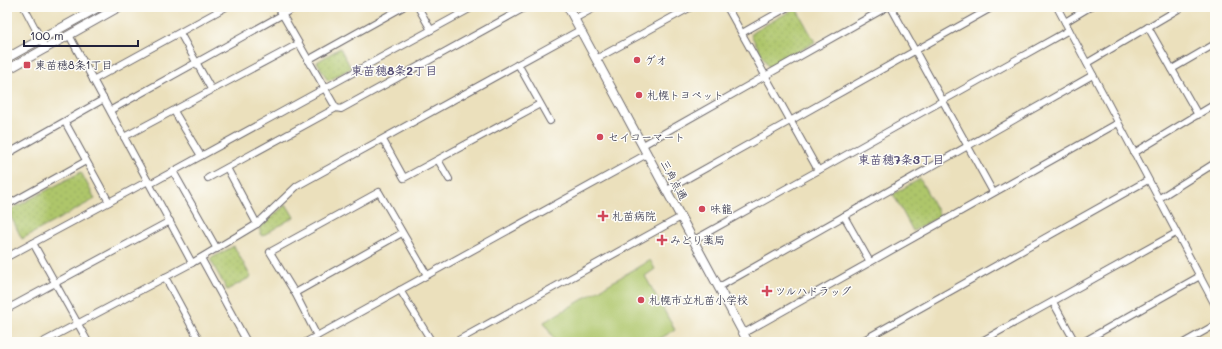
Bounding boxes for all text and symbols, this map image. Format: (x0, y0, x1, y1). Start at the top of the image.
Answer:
scale bar (24, 22, 138, 48)
text: 100 m (30, 27, 64, 43)
place label: ゲオ (645, 52, 667, 67)
marker: ゲオ (632, 55, 642, 65)
place label: 東苗穂8条1丁目 (35, 57, 113, 72)
marker: 東苗穂8条1丁目 (22, 60, 32, 70)
district label: 東苗穂8条2丁目 (351, 62, 437, 78)
place label: 札幌トヨペット (647, 87, 724, 102)
marker: 札幌トヨペット (634, 90, 644, 100)
place label: セイコーマート (608, 129, 685, 144)
marker: セイコーマート (595, 132, 605, 142)
district label: 東苗穂7条3丁目 (858, 151, 944, 167)
street label: 三角点通 (657, 157, 691, 203)
place label: 味龍 (710, 201, 732, 216)
marker: 味龍 (697, 204, 707, 214)
place label: 札苗病院 (612, 208, 656, 223)
marker: 札苗病院 (597, 210, 609, 222)
place label: みどり薬局 (670, 232, 725, 247)
marker: みどり薬局 (657, 235, 667, 245)
place label: ツルハドラッグ (775, 283, 852, 298)
marker: ツルハドラッグ (762, 286, 772, 296)
place label: 札幌市立札苗小学校 (649, 292, 748, 307)
marker: 札幌市立札苗小学校 (636, 295, 646, 305)

